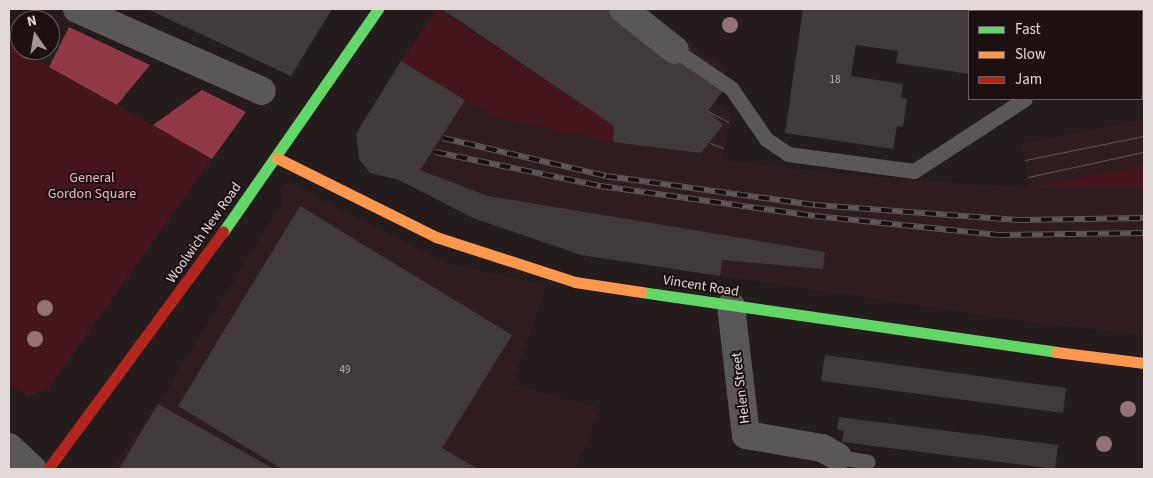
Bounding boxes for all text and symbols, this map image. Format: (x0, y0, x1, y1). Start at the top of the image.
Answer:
north arrow (10, 10, 60, 60)
legend (968, 10, 1143, 100)
text: N (25, 11, 39, 32)
text: Fast (1015, 19, 1041, 40)
text: Slow (1015, 44, 1046, 65)
text: Jam (1015, 69, 1042, 90)
house number: 18 (830, 73, 840, 87)
park label: General Gordon Square (48, 170, 136, 202)
street label: Woolwich New Road (163, 179, 245, 287)
street label: Vincent Road (662, 272, 740, 300)
street label: Helen Street (728, 351, 754, 425)
house number: 49 (340, 363, 350, 377)

